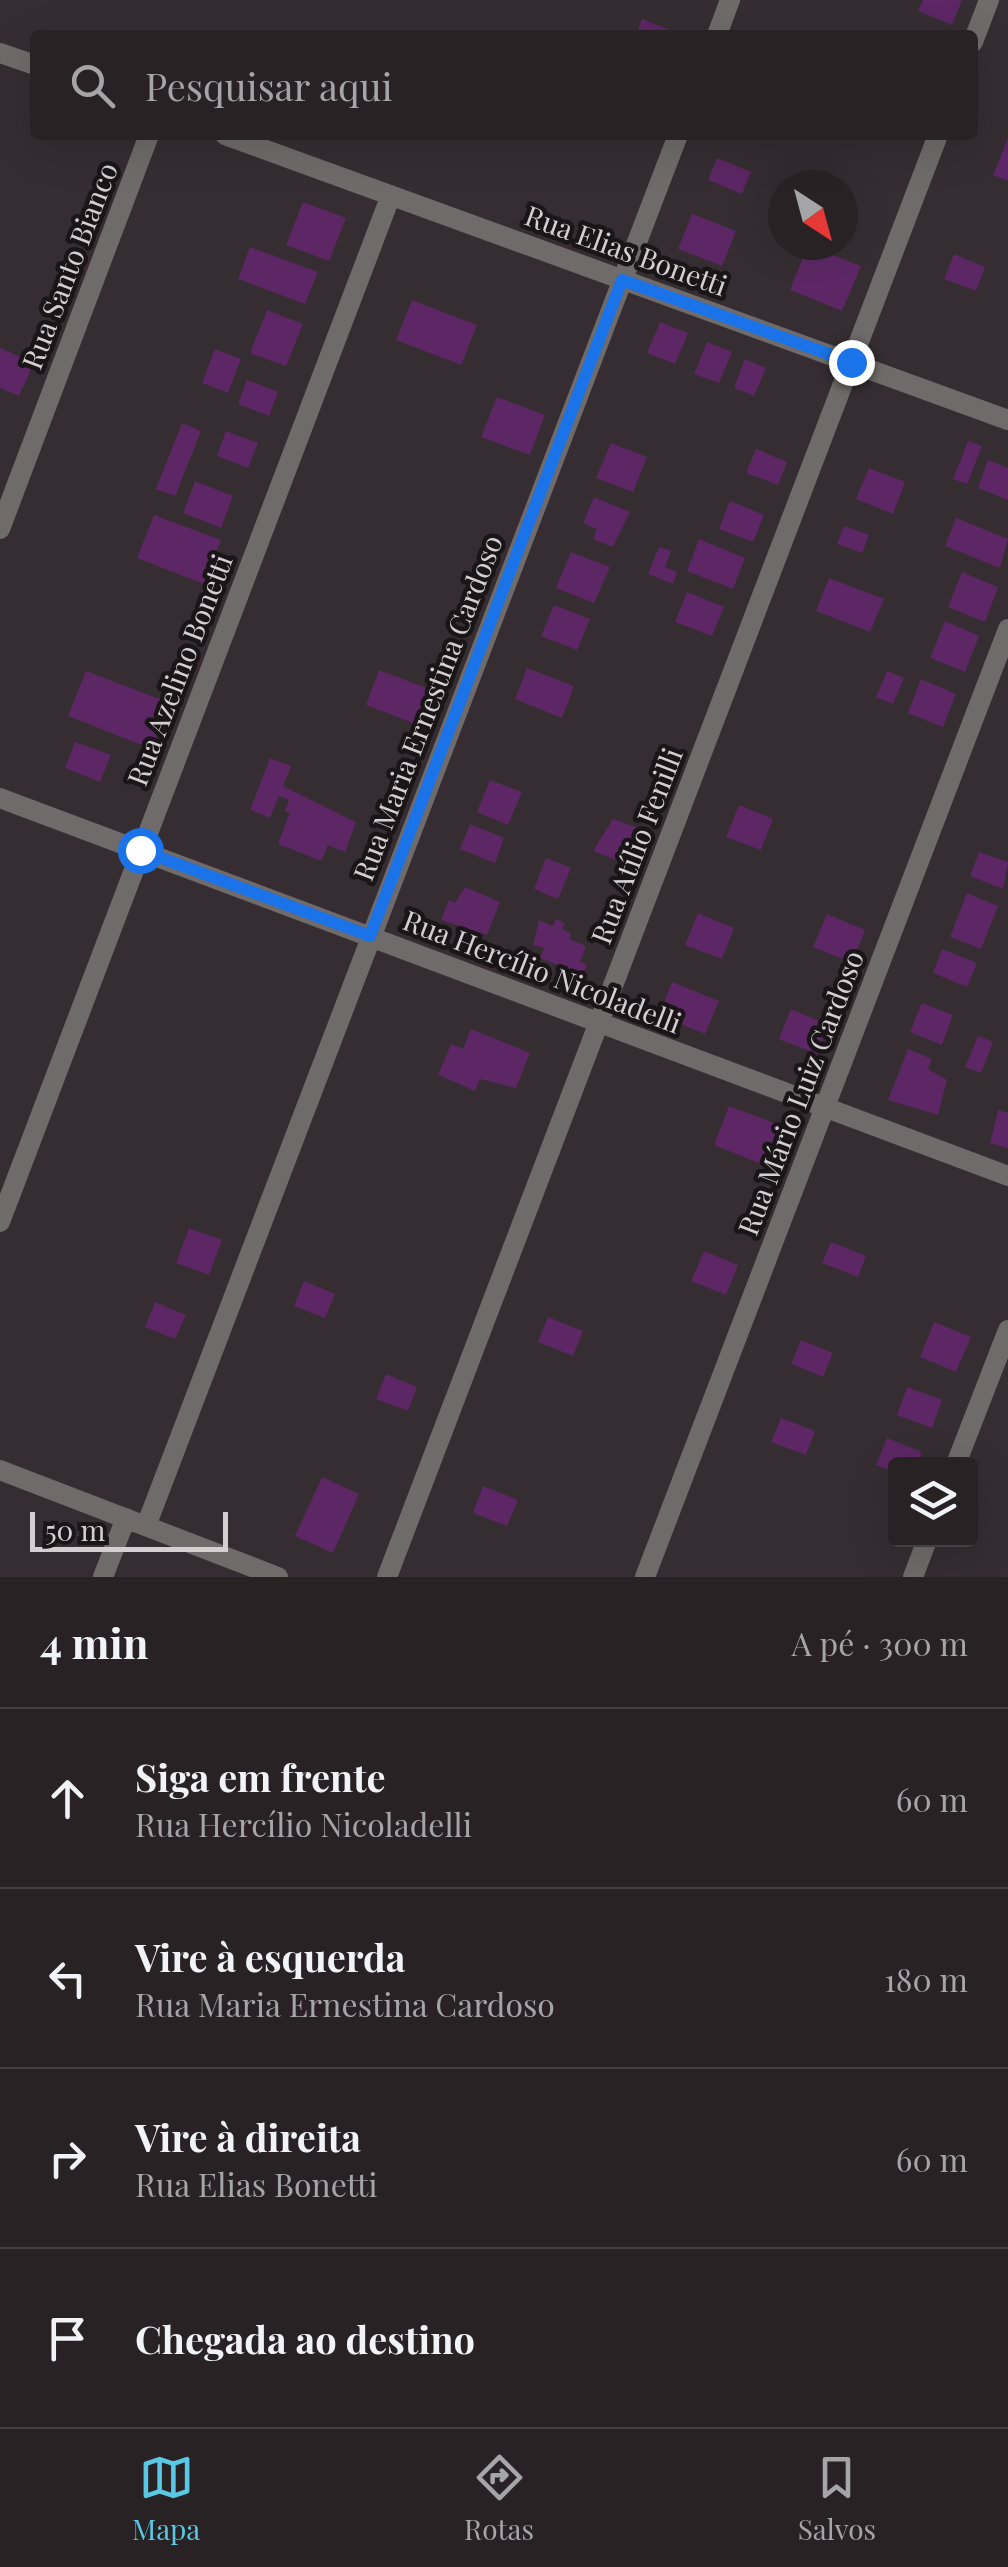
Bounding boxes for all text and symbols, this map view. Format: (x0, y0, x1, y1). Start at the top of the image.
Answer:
search box (30, 30, 978, 140)
icon: search (65, 58, 120, 113)
text: Pesquisar aqui (145, 60, 393, 111)
street label: Rua Santo Bianco (12, 157, 125, 374)
north arrow (768, 170, 858, 260)
street label: Rua Elias Bonetti (520, 196, 733, 303)
route end (829, 340, 875, 386)
street label: Rua Maria Ernestina Cardoso (344, 529, 510, 886)
street label: Rua Azelino Bonetti (117, 548, 240, 790)
street label: Rua Atílio Fenilli (581, 742, 690, 949)
route start (118, 828, 164, 874)
street label: Rua Hercílio Nicoladelli (398, 900, 687, 1041)
street label: Rua Mário Luiz Cardoso (728, 945, 871, 1240)
map controls (888, 1457, 978, 1547)
button: layers (888, 1457, 978, 1547)
scale bar (30, 1507, 228, 1552)
text: 50 m (45, 1511, 105, 1548)
text: 4 min (40, 1614, 149, 1670)
text: A pé · 300 m (791, 1621, 968, 1664)
text: Siga em frente (135, 1751, 386, 1802)
icon: ahead (40, 1771, 95, 1826)
text: 60 m (896, 1777, 968, 1820)
text: Rua Hercílio Nicoladelli (135, 1802, 472, 1845)
text: Vire à esquerda (135, 1931, 405, 1982)
icon: left (40, 1951, 95, 2006)
text: 180 m (884, 1957, 968, 2000)
text: Rua Maria Ernestina Cardoso (135, 1982, 555, 2025)
text: Vire à direita (135, 2111, 361, 2162)
icon: right (40, 2131, 95, 2186)
text: 60 m (896, 2137, 968, 2180)
text: Rua Elias Bonetti (135, 2162, 378, 2205)
icon: arrive (40, 2311, 95, 2366)
text: Chegada ao destino (135, 2313, 475, 2364)
tab: Mapa (132, 2450, 200, 2547)
tab: Rotas (464, 2450, 534, 2547)
tab: Salvos (798, 2450, 876, 2547)

